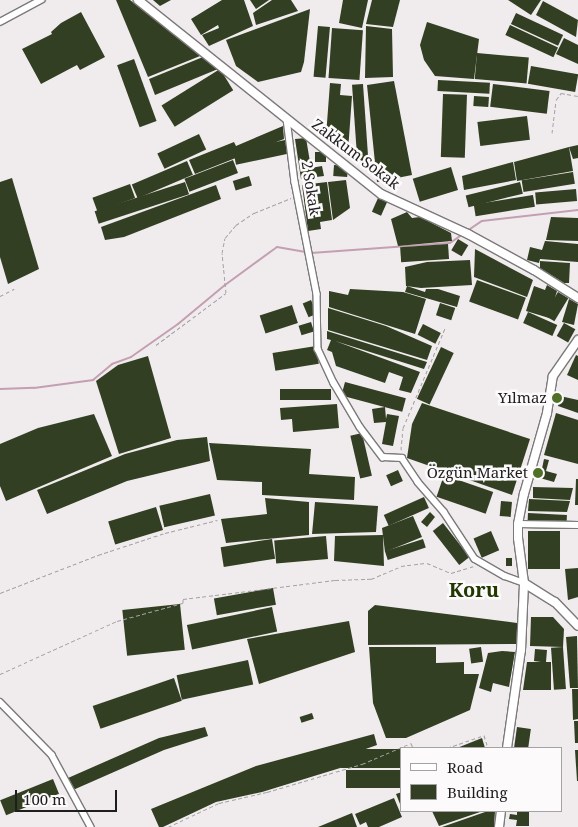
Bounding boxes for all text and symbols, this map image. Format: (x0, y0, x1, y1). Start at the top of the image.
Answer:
street label: Zakkum Sokak (309, 115, 403, 193)
street label: 2 Sokak (298, 159, 324, 217)
place label: Yılmaz (498, 389, 547, 407)
marker: Yılmaz (551, 392, 563, 404)
place label: Özgün Market (427, 464, 528, 482)
marker: Özgün Market (532, 467, 544, 479)
district label: Koru (449, 577, 499, 601)
legend (400, 747, 563, 812)
text: Road (447, 757, 483, 777)
scale bar (18, 780, 120, 812)
text: Building (447, 782, 508, 802)
text: 100 m (23, 789, 66, 809)

